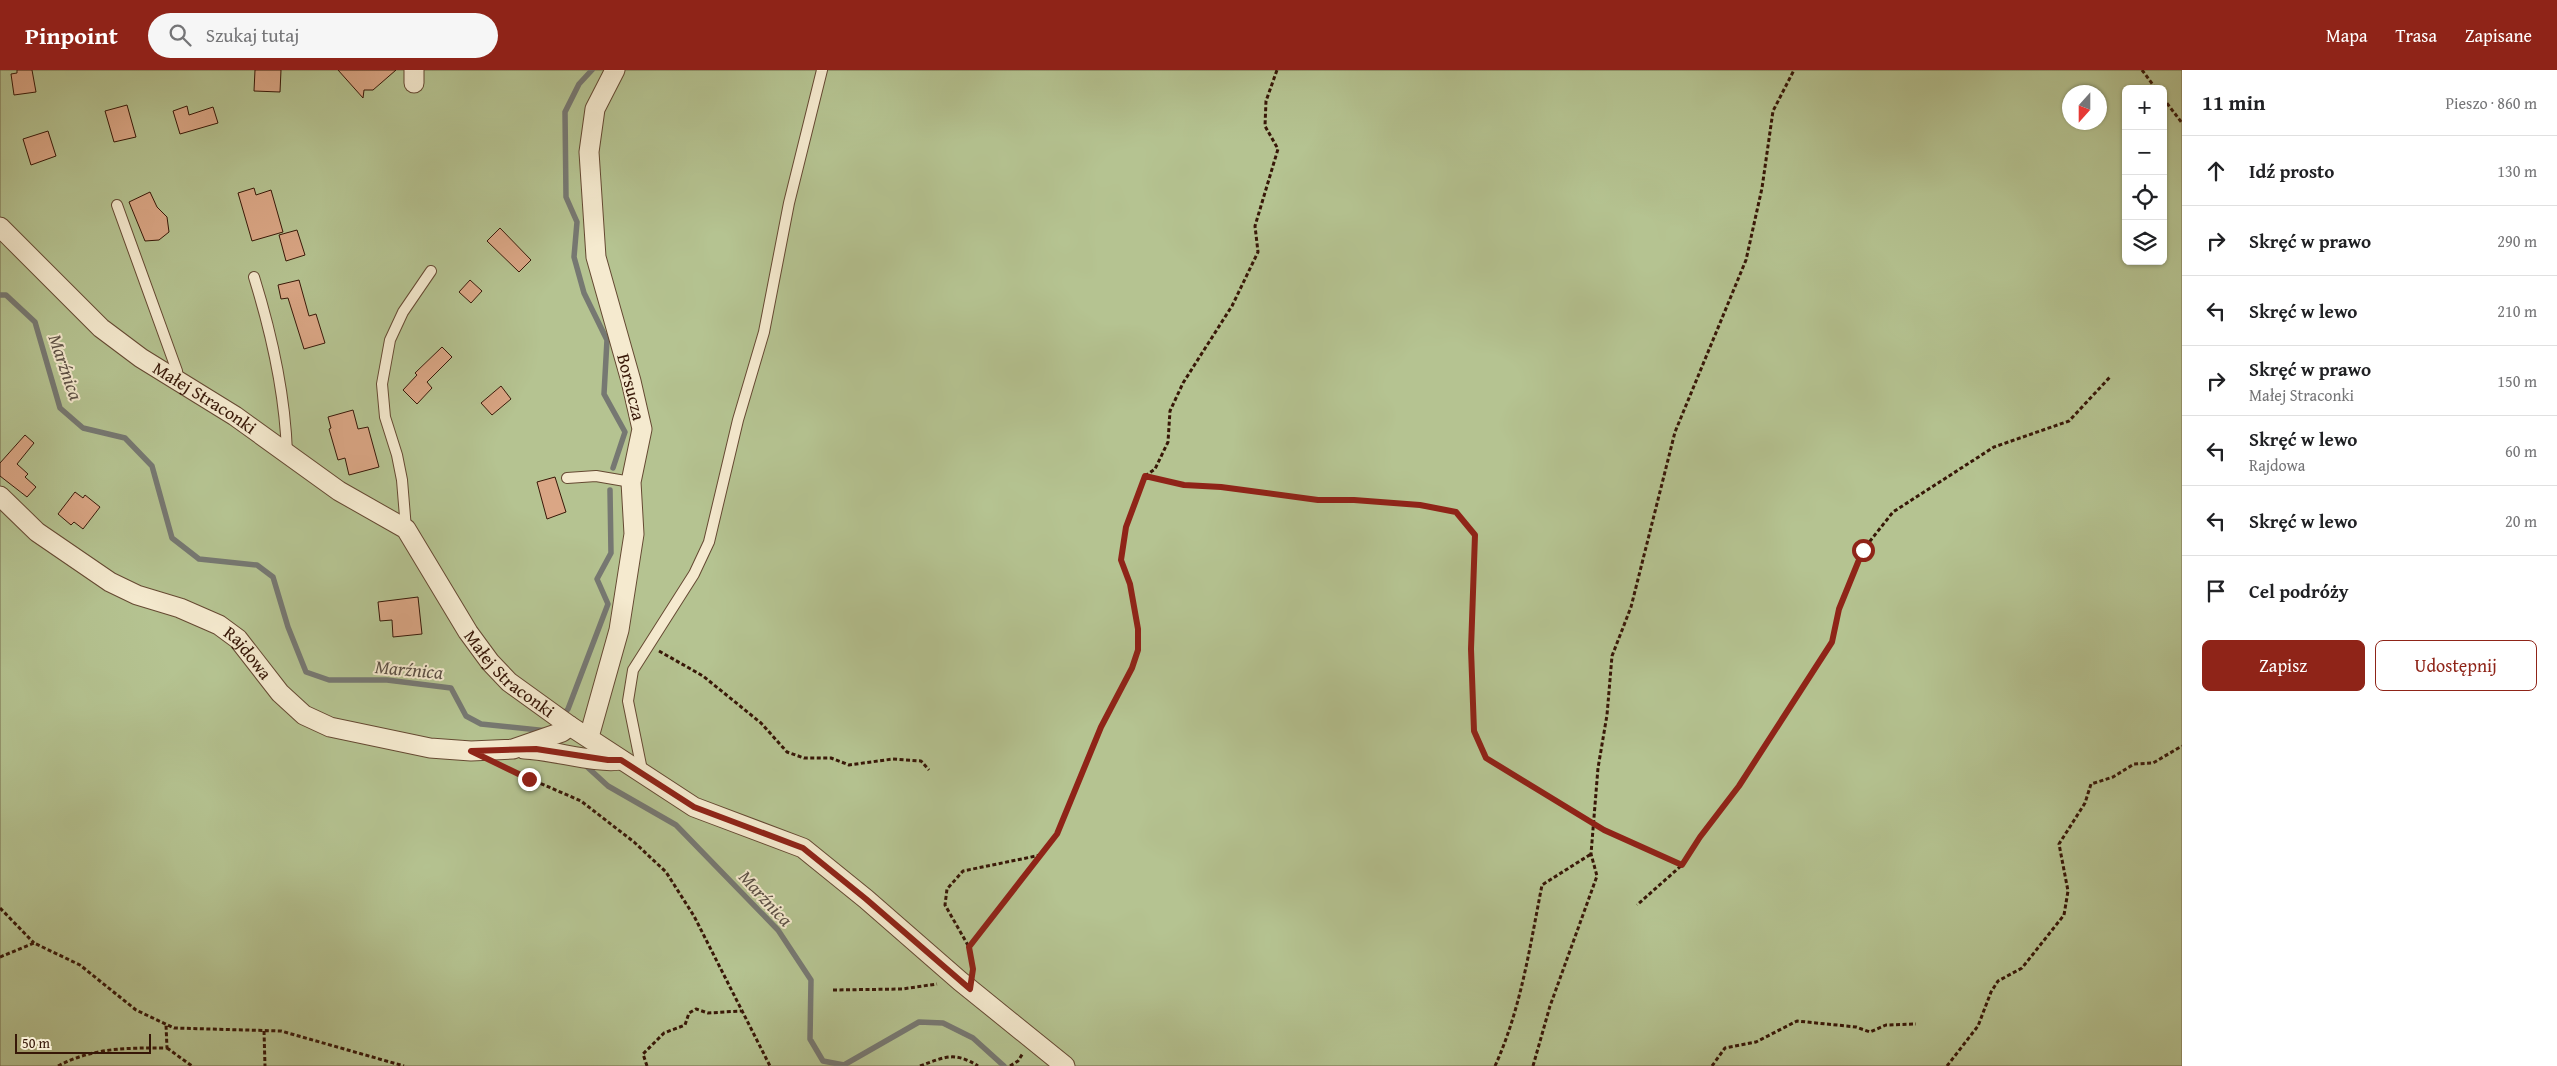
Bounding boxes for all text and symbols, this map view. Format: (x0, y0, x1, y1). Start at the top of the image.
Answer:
search box (148, 13, 498, 58)
text: Pinpoint (25, 18, 118, 53)
icon: search (166, 21, 194, 49)
text: Szukaj tutaj (206, 21, 299, 49)
text: Mapa (2326, 22, 2367, 49)
text: Trasa (2395, 22, 2437, 49)
text: Zapisane (2465, 22, 2532, 49)
north arrow (2062, 85, 2107, 130)
map controls (2122, 85, 2167, 265)
button: + (2122, 85, 2167, 130)
text: 11 min (2202, 87, 2265, 118)
text: Pieszo · 860 m (2445, 91, 2537, 115)
button: − (2122, 130, 2167, 175)
icon: ahead (2202, 157, 2230, 185)
text: Idź prosto (2249, 157, 2334, 185)
text: 130 m (2497, 159, 2537, 183)
button: locate (2122, 175, 2167, 220)
button: layers (2122, 220, 2167, 265)
icon: right (2202, 227, 2230, 255)
text: Skręć w prawo (2249, 227, 2371, 255)
text: 290 m (2497, 229, 2537, 253)
icon: left (2202, 297, 2230, 325)
text: Skręć w lewo (2249, 297, 2357, 325)
text: 210 m (2497, 299, 2537, 323)
water label: Marźnica (42, 330, 90, 404)
street label: Borsucza (610, 351, 653, 424)
street label: Małej Straconki (148, 355, 263, 440)
text: Skręć w prawo (2249, 355, 2371, 383)
icon: right (2202, 367, 2230, 395)
text: 150 m (2497, 369, 2537, 393)
text: Małej Straconki (2249, 383, 2354, 407)
text: Skręć w lewo (2249, 425, 2357, 453)
icon: left (2202, 437, 2230, 465)
text: 60 m (2505, 439, 2537, 463)
text: Rajdowa (2249, 453, 2305, 477)
icon: left (2202, 507, 2230, 535)
text: Skręć w lewo (2249, 507, 2357, 535)
text: 20 m (2505, 509, 2537, 533)
route start (1852, 539, 1875, 562)
icon: arrive (2202, 577, 2230, 605)
text: Cel podróży (2249, 577, 2349, 605)
street label: Rajdowa (218, 619, 279, 686)
street label: Małej Straconki (458, 624, 561, 724)
button: Zapisz (2202, 640, 2365, 691)
button: Udostępnij (2375, 640, 2537, 691)
water label: Marźnica (374, 652, 444, 686)
route end (518, 768, 541, 791)
water label: Marźnica (733, 864, 800, 933)
scale bar (15, 1031, 151, 1054)
text: 50 m (22, 1033, 50, 1053)

